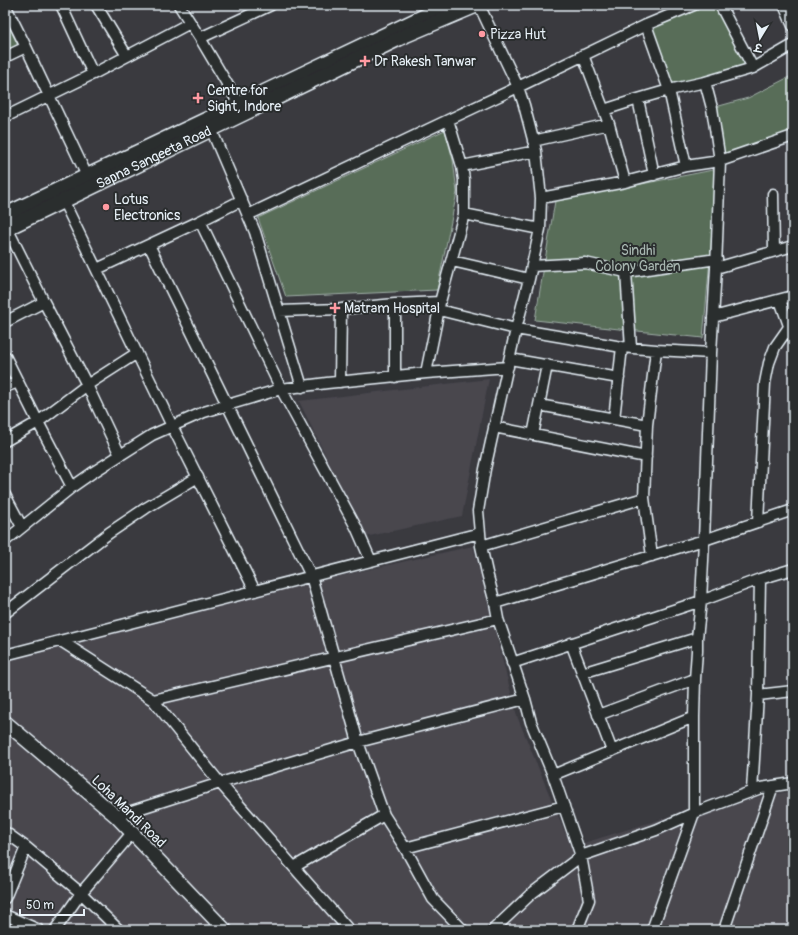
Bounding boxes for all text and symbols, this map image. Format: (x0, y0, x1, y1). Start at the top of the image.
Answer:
north arrow (740, 18, 780, 58)
place label: Pizza Hut (490, 26, 546, 43)
marker: Pizza Hut (477, 29, 487, 39)
text: उ (752, 40, 764, 55)
place label: Dr Rakesh Tanwar (374, 53, 476, 70)
marker: Dr Rakesh Tanwar (359, 55, 371, 67)
place label: Centre for Sight, Indore (207, 82, 281, 115)
marker: Centre for Sight, Indore (192, 92, 204, 104)
street label: Sapna Sangeeta Road (93, 122, 214, 193)
place label: Lotus Electronics (114, 191, 181, 224)
marker: Lotus Electronics (101, 202, 111, 212)
park label: Sindhi Colony Garden (595, 242, 681, 275)
place label: Matram Hospital (344, 300, 440, 317)
marker: Matram Hospital (329, 302, 341, 314)
street label: Loha Mandi Road (88, 772, 170, 851)
scale bar (20, 891, 84, 917)
text: 50 m (26, 898, 54, 913)

